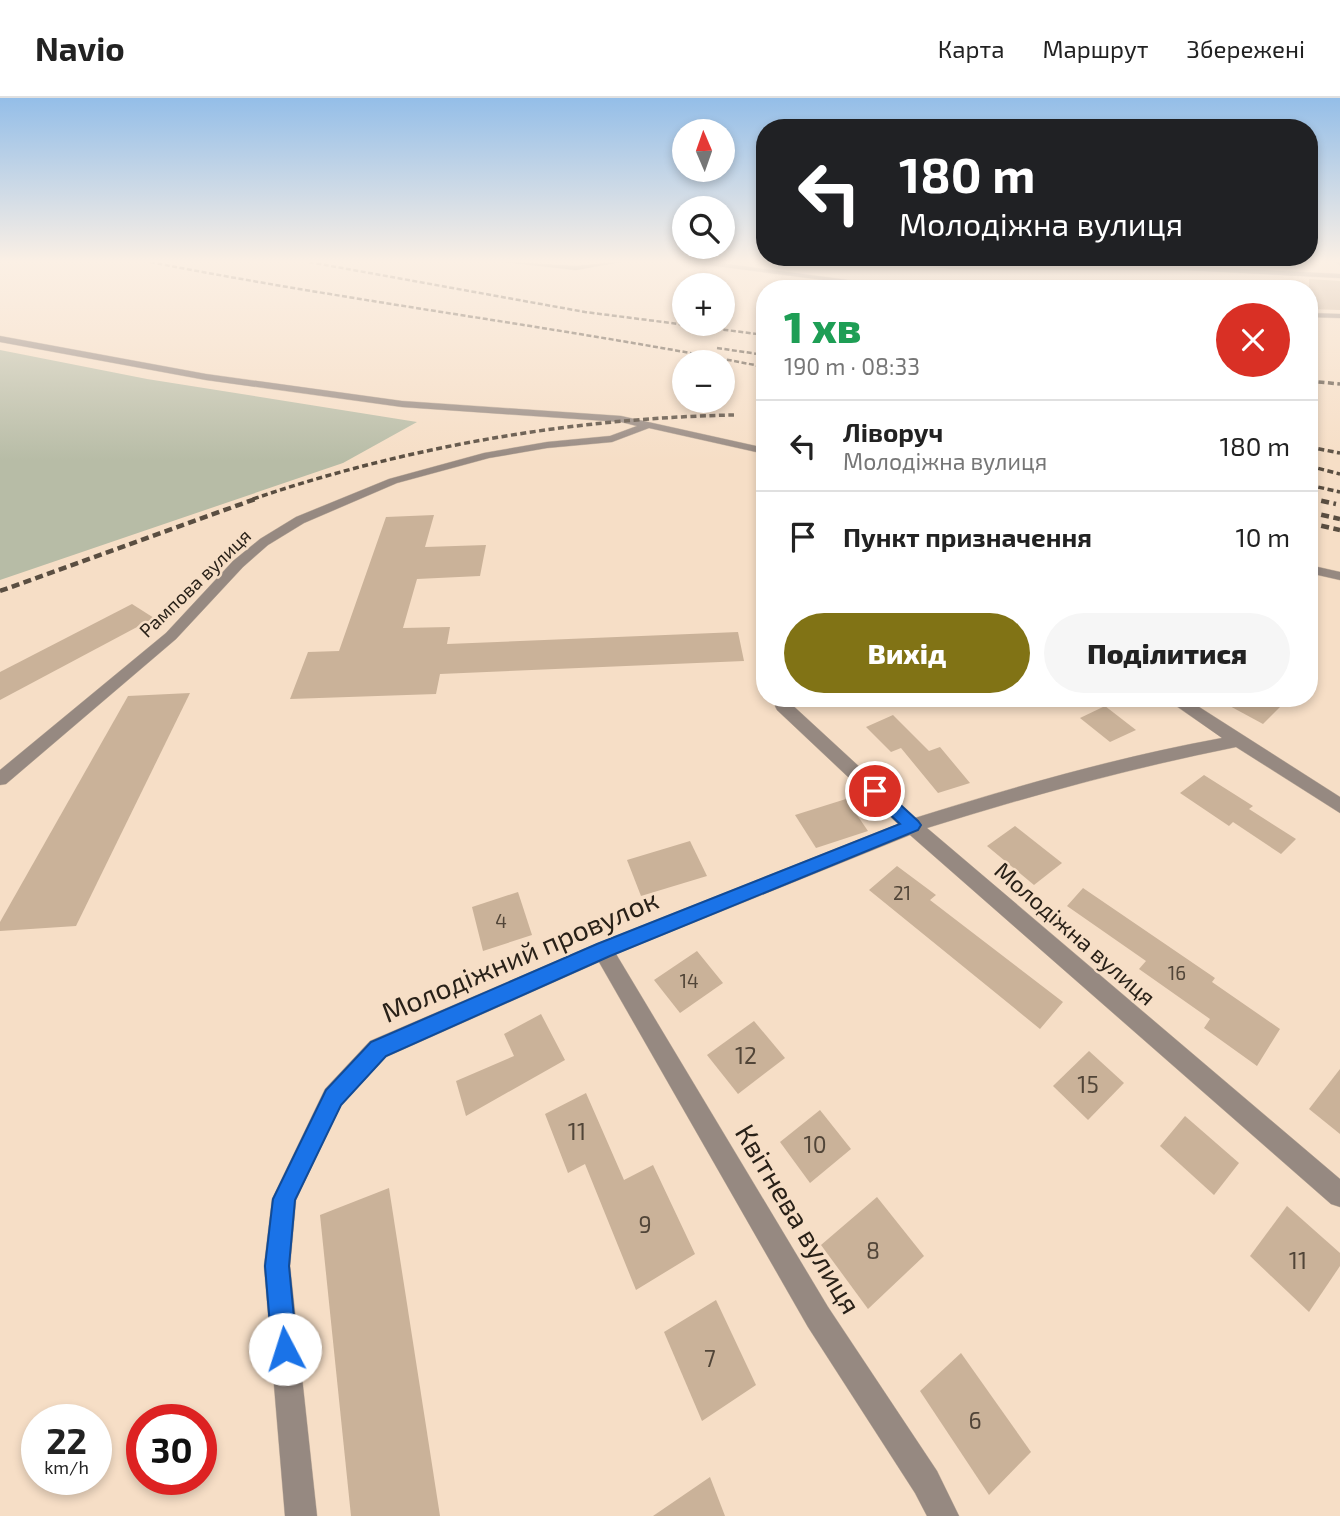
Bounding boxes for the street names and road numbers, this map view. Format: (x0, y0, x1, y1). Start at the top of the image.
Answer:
street label: Рампова вулиця (134, 524, 256, 642)
street label: Молодіжна вулиця (989, 856, 1162, 1012)
street label: Молодіжний провулок (376, 881, 663, 1029)
street label: Квітнева вулиця (729, 1118, 869, 1319)

